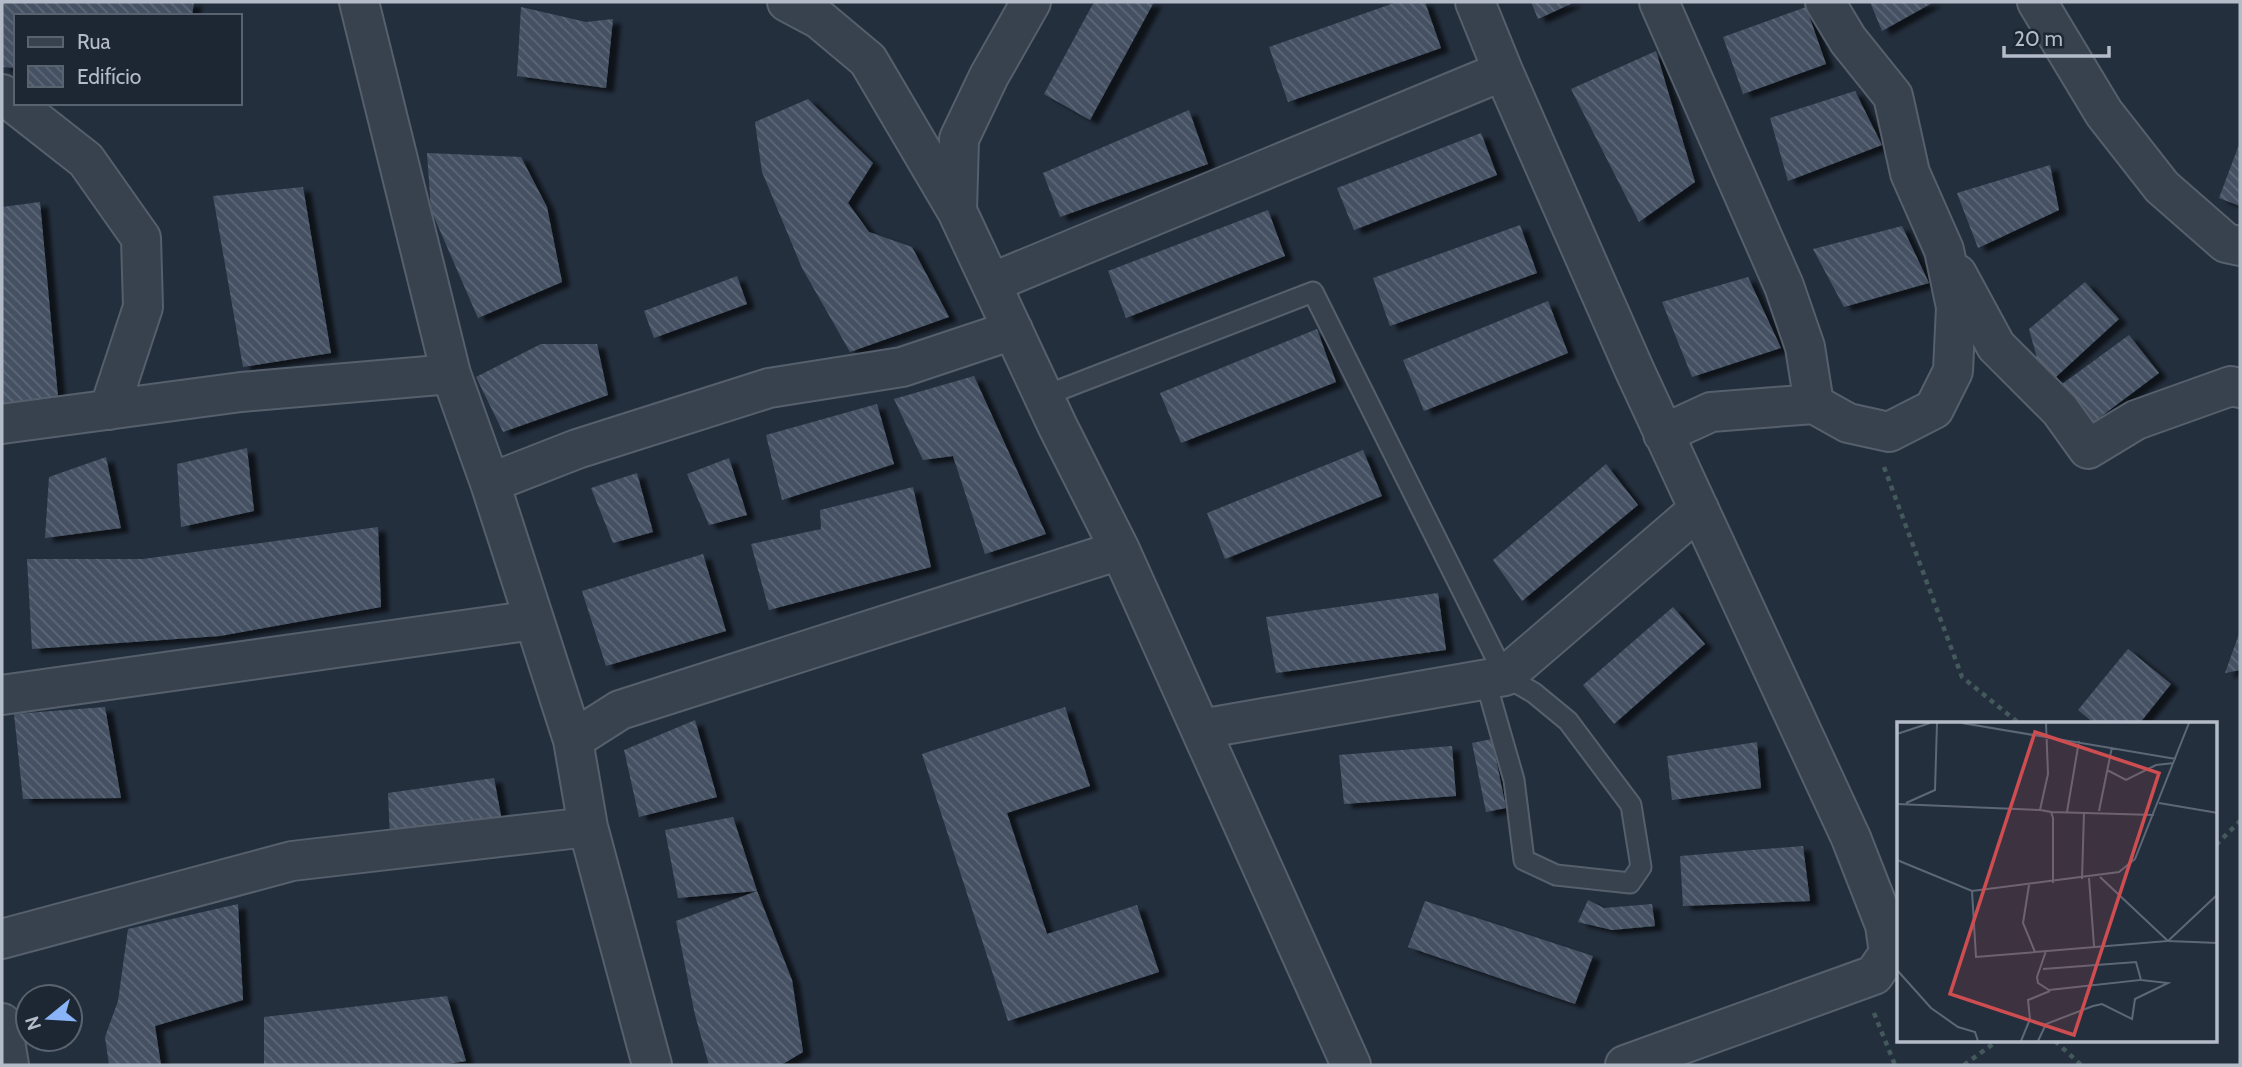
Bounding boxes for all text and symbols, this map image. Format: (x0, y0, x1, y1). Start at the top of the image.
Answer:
legend (14, 14, 242, 105)
scale bar (2004, 14, 2109, 58)
text: 20 m (2014, 26, 2063, 51)
text: Rua (77, 29, 111, 54)
text: Edifício (77, 64, 141, 89)
inset map (1897, 722, 2218, 1042)
north arrow (14, 983, 84, 1053)
text: N (20, 1013, 46, 1033)

